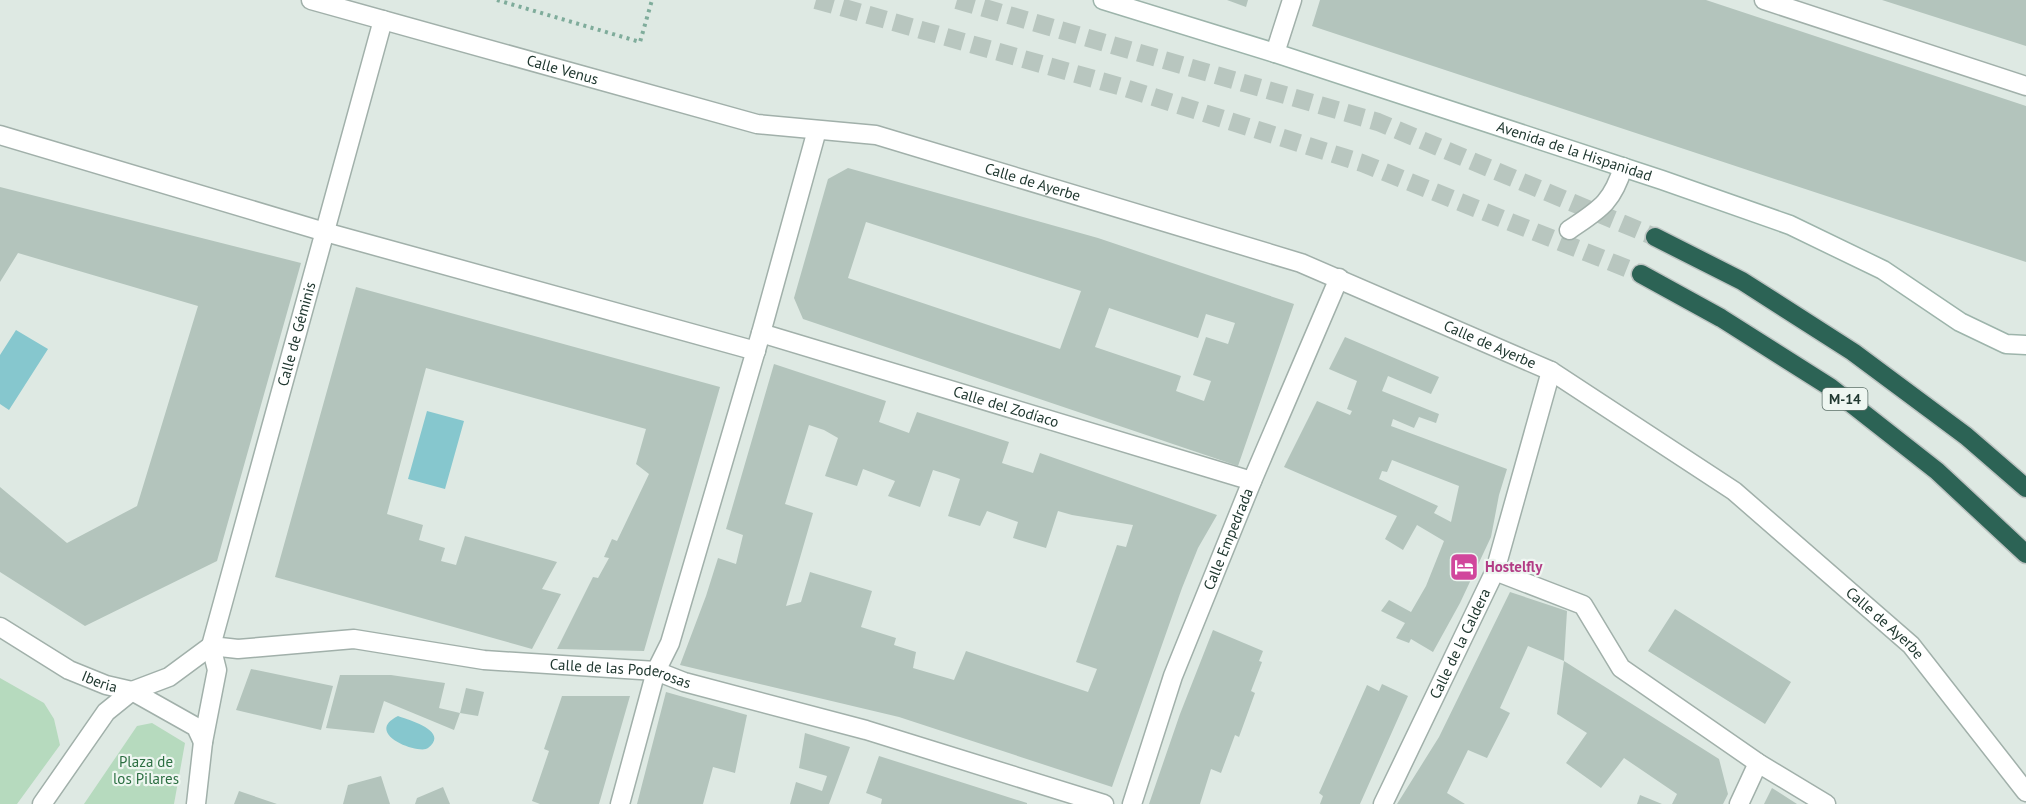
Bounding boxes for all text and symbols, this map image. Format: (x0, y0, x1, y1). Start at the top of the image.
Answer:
street label: Calle Venus (525, 50, 601, 88)
street label: Avenida de la Hispanidad (1494, 116, 1655, 185)
street label: Calle de Ayerbe (983, 158, 1083, 205)
street label: Calle de Géminis (273, 280, 320, 388)
street label: Calle de Ayerbe (1441, 316, 1539, 372)
street label: Calle del Zodíaco (951, 382, 1061, 431)
road number: M-14 (1822, 388, 1868, 410)
street label: Calle Empedrada (1199, 485, 1257, 593)
hotel icon: Hostelfly (1448, 551, 1480, 583)
place label: Hostelfly (1485, 557, 1543, 576)
street label: Calle de Ayerbe (1842, 583, 1928, 663)
street label: Calle de la Caldera (1425, 585, 1494, 702)
street label: Calle de las Poderosas (549, 654, 693, 692)
street label: Iberia (79, 666, 119, 696)
park label: Plaza de los Pilares (113, 752, 179, 788)

